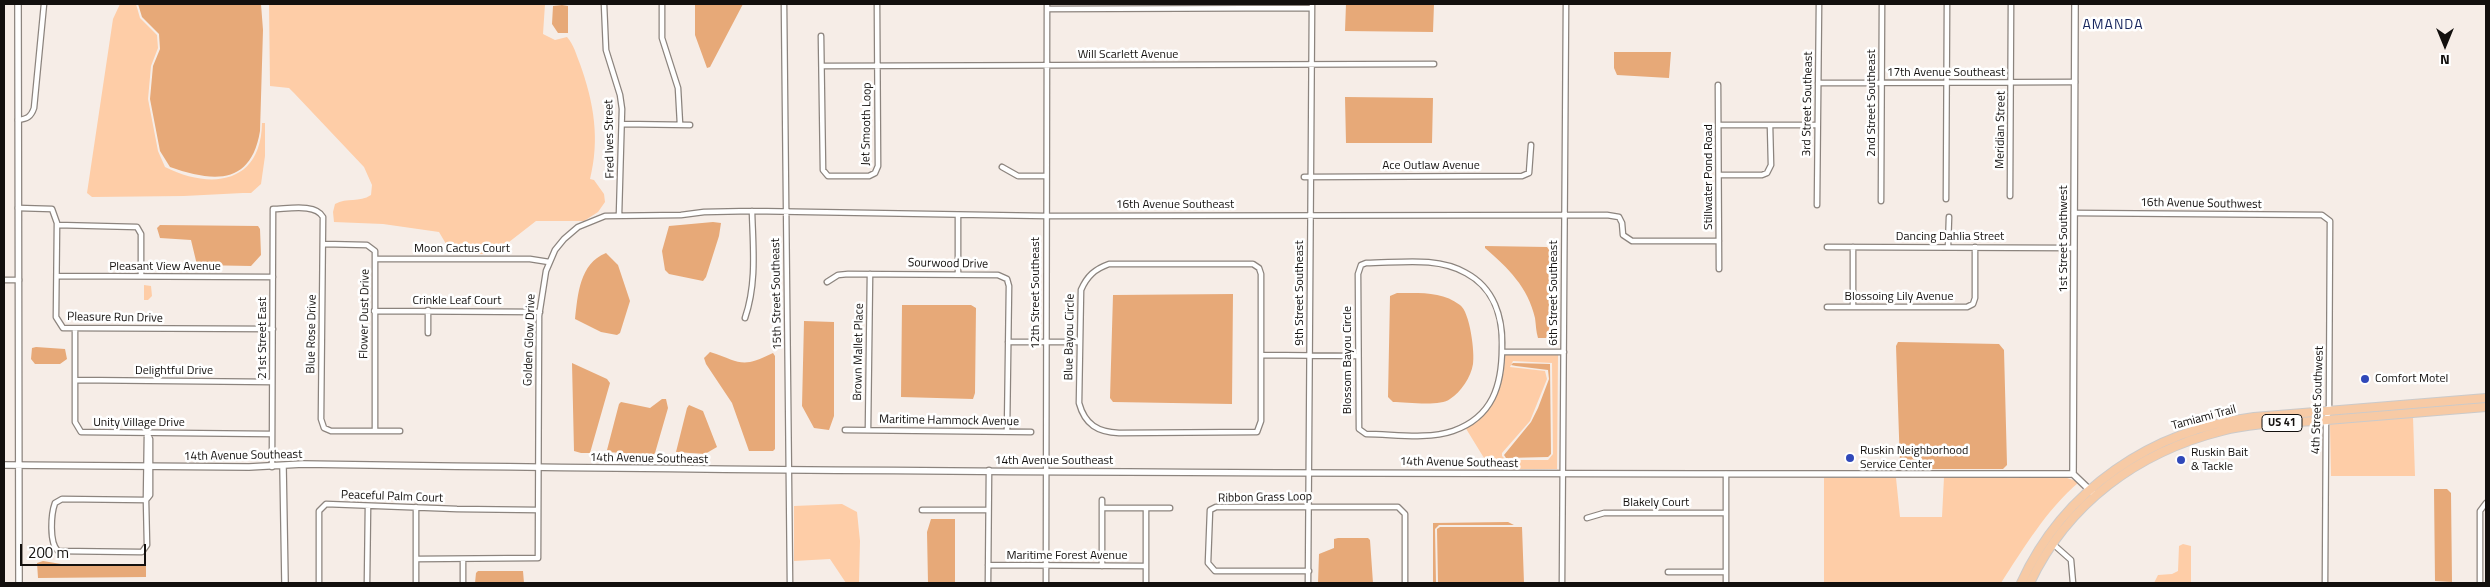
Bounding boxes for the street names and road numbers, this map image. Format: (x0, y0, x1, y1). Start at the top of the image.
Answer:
street label: Will Scarlett Avenue (1078, 48, 1178, 62)
street label: 2nd Street Southeast (1865, 49, 1879, 157)
street label: 3rd Street Southeast (1800, 51, 1816, 157)
street label: 17th Avenue Southeast (1887, 66, 2005, 80)
street label: Jet Smooth Loop (859, 82, 875, 166)
street label: Meridian Street (1993, 91, 2009, 169)
street label: Fred Ives Street (602, 99, 618, 179)
street label: Stillwater Pond Road (1702, 124, 1716, 230)
street label: Ace Outlaw Avenue (1382, 159, 1480, 173)
street label: 1st Street Southwest (2057, 185, 2071, 293)
street label: 16th Avenue Southwest (2140, 196, 2262, 212)
street label: 16th Avenue Southeast (1116, 198, 1234, 212)
street label: Dancing Dahlia Street (1896, 230, 2004, 244)
street label: 12th Street Southeast (1029, 237, 1043, 349)
street label: 15th Street Southeast (769, 238, 785, 350)
street label: 9th Street Southeast (1293, 240, 1307, 346)
street label: 6th Street Southeast (1547, 240, 1561, 346)
street label: Moon Cactus Court (414, 242, 510, 256)
street label: Sourwood Drive (908, 256, 988, 272)
street label: Pleasant View Avenue (109, 260, 221, 274)
street label: Flower Dust Drive (357, 269, 373, 359)
street label: Blossoing Lily Avenue (1845, 290, 1953, 304)
street label: Blue Bayou Circle (1062, 293, 1078, 381)
street label: Blue Rose Drive (304, 294, 320, 374)
street label: Crinkle Leaf Court (413, 294, 501, 308)
street label: Golden Glow Drive (521, 294, 539, 386)
street label: 21st Street East (256, 297, 270, 379)
street label: Brown Mallet Place (851, 303, 867, 401)
street label: Blossom Bayou Circle (1341, 306, 1355, 414)
street label: Pleasure Run Drive (67, 310, 163, 326)
street label: 4th Street Southwest (2309, 346, 2327, 454)
street label: Delightful Drive (135, 364, 213, 378)
street label: Tamiami Trail (2170, 402, 2238, 434)
street label: Maritime Hammock Avenue (879, 413, 1019, 429)
road number: US 41 (2262, 414, 2302, 432)
street label: Unity Village Drive (93, 416, 185, 430)
street label: 14th Avenue Southeast (184, 448, 302, 464)
street label: 14th Avenue Southeast (590, 451, 708, 467)
street label: 14th Avenue Southeast (995, 454, 1113, 468)
street label: 14th Avenue Southeast (1400, 455, 1518, 471)
street label: Peaceful Palm Court (341, 488, 443, 506)
street label: Ribbon Grass Loop (1218, 490, 1312, 506)
street label: Blakely Court (1623, 496, 1689, 510)
street label: Maritime Forest Avenue (1007, 549, 1127, 563)

